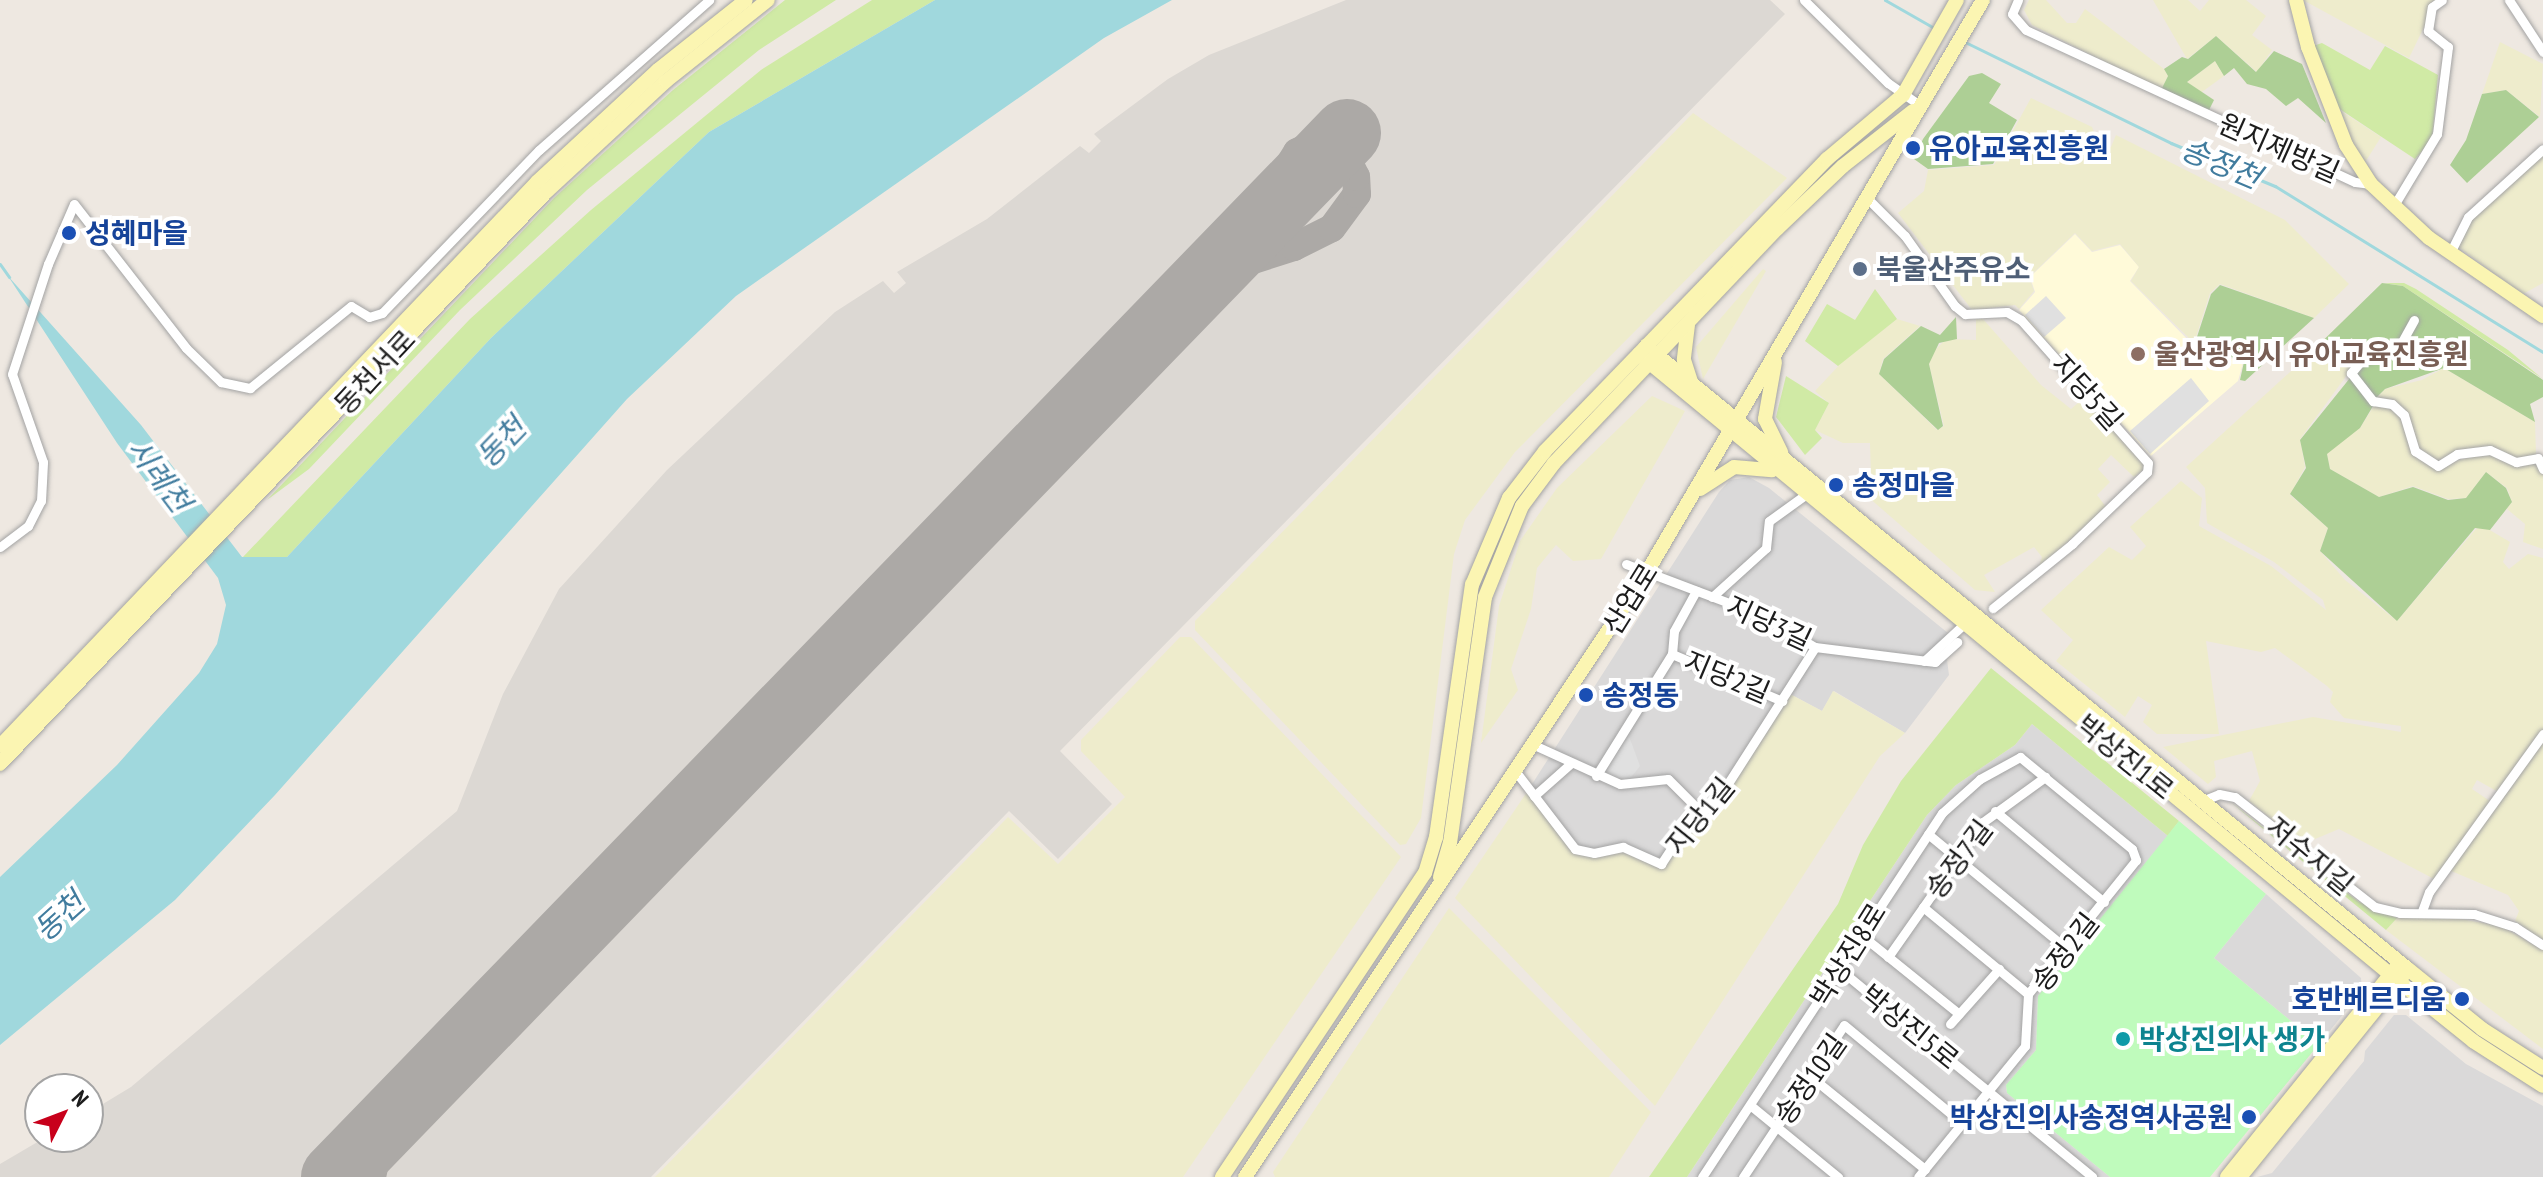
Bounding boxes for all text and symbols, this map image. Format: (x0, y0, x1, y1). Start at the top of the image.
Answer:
street label: 원지제방길 (2213, 106, 2345, 190)
water label: 송정천 (2176, 130, 2266, 196)
place label: 유아교육진흥원 (1929, 131, 2109, 165)
marker: 유아교육진흥원 (1904, 139, 1922, 157)
place label: 성혜마을 (85, 216, 188, 250)
marker: 성혜마을 (60, 224, 78, 242)
place label: 북울산주유소 (1876, 252, 2031, 286)
marker: 북울산주유소 (1851, 260, 1869, 278)
street label: 동천서로 (328, 323, 422, 421)
place label: 울산광역시 유아교육진흥원 (2154, 337, 2469, 371)
marker: 울산광역시 유아교육진흥원 (2129, 345, 2147, 363)
street label: 지당5길 (2044, 347, 2130, 437)
water label: 동천 (469, 410, 533, 474)
water label: 시례천 (120, 431, 198, 519)
place label: 송정마을 (1852, 468, 1955, 502)
marker: 송정마을 (1827, 476, 1845, 494)
street label: 산업로 (1595, 557, 1665, 641)
street label: 지당3길 (1721, 589, 1817, 657)
street label: 지당2길 (1679, 644, 1775, 710)
place label: 송정동 (1602, 678, 1679, 712)
marker: 송정동 (1577, 686, 1595, 704)
street label: 박상진1로 (2069, 708, 2181, 806)
street label: 지당1길 (1659, 771, 1741, 861)
street label: 저수지길 (2260, 810, 2360, 902)
street label: 송정7길 (1919, 813, 1999, 905)
water label: 동천 (26, 884, 92, 948)
street label: 박상진8로 (1803, 897, 1893, 1013)
street label: 송정2길 (2024, 906, 2106, 998)
street label: 박상진5로 (1854, 978, 1966, 1076)
place label: 호반베르디움 (2291, 982, 2446, 1016)
marker: 호반베르디움 (2453, 990, 2471, 1008)
place label: 박상진의사 생가 (2139, 1022, 2325, 1056)
street label: 송정10길 (1767, 1027, 1853, 1131)
marker: 박상진의사 생가 (2114, 1030, 2132, 1048)
north arrow (24, 1073, 104, 1153)
text: N (66, 1084, 95, 1112)
place label: 박상진의사송정역사공원 (1950, 1100, 2233, 1134)
marker: 박상진의사송정역사공원 (2240, 1108, 2258, 1126)

